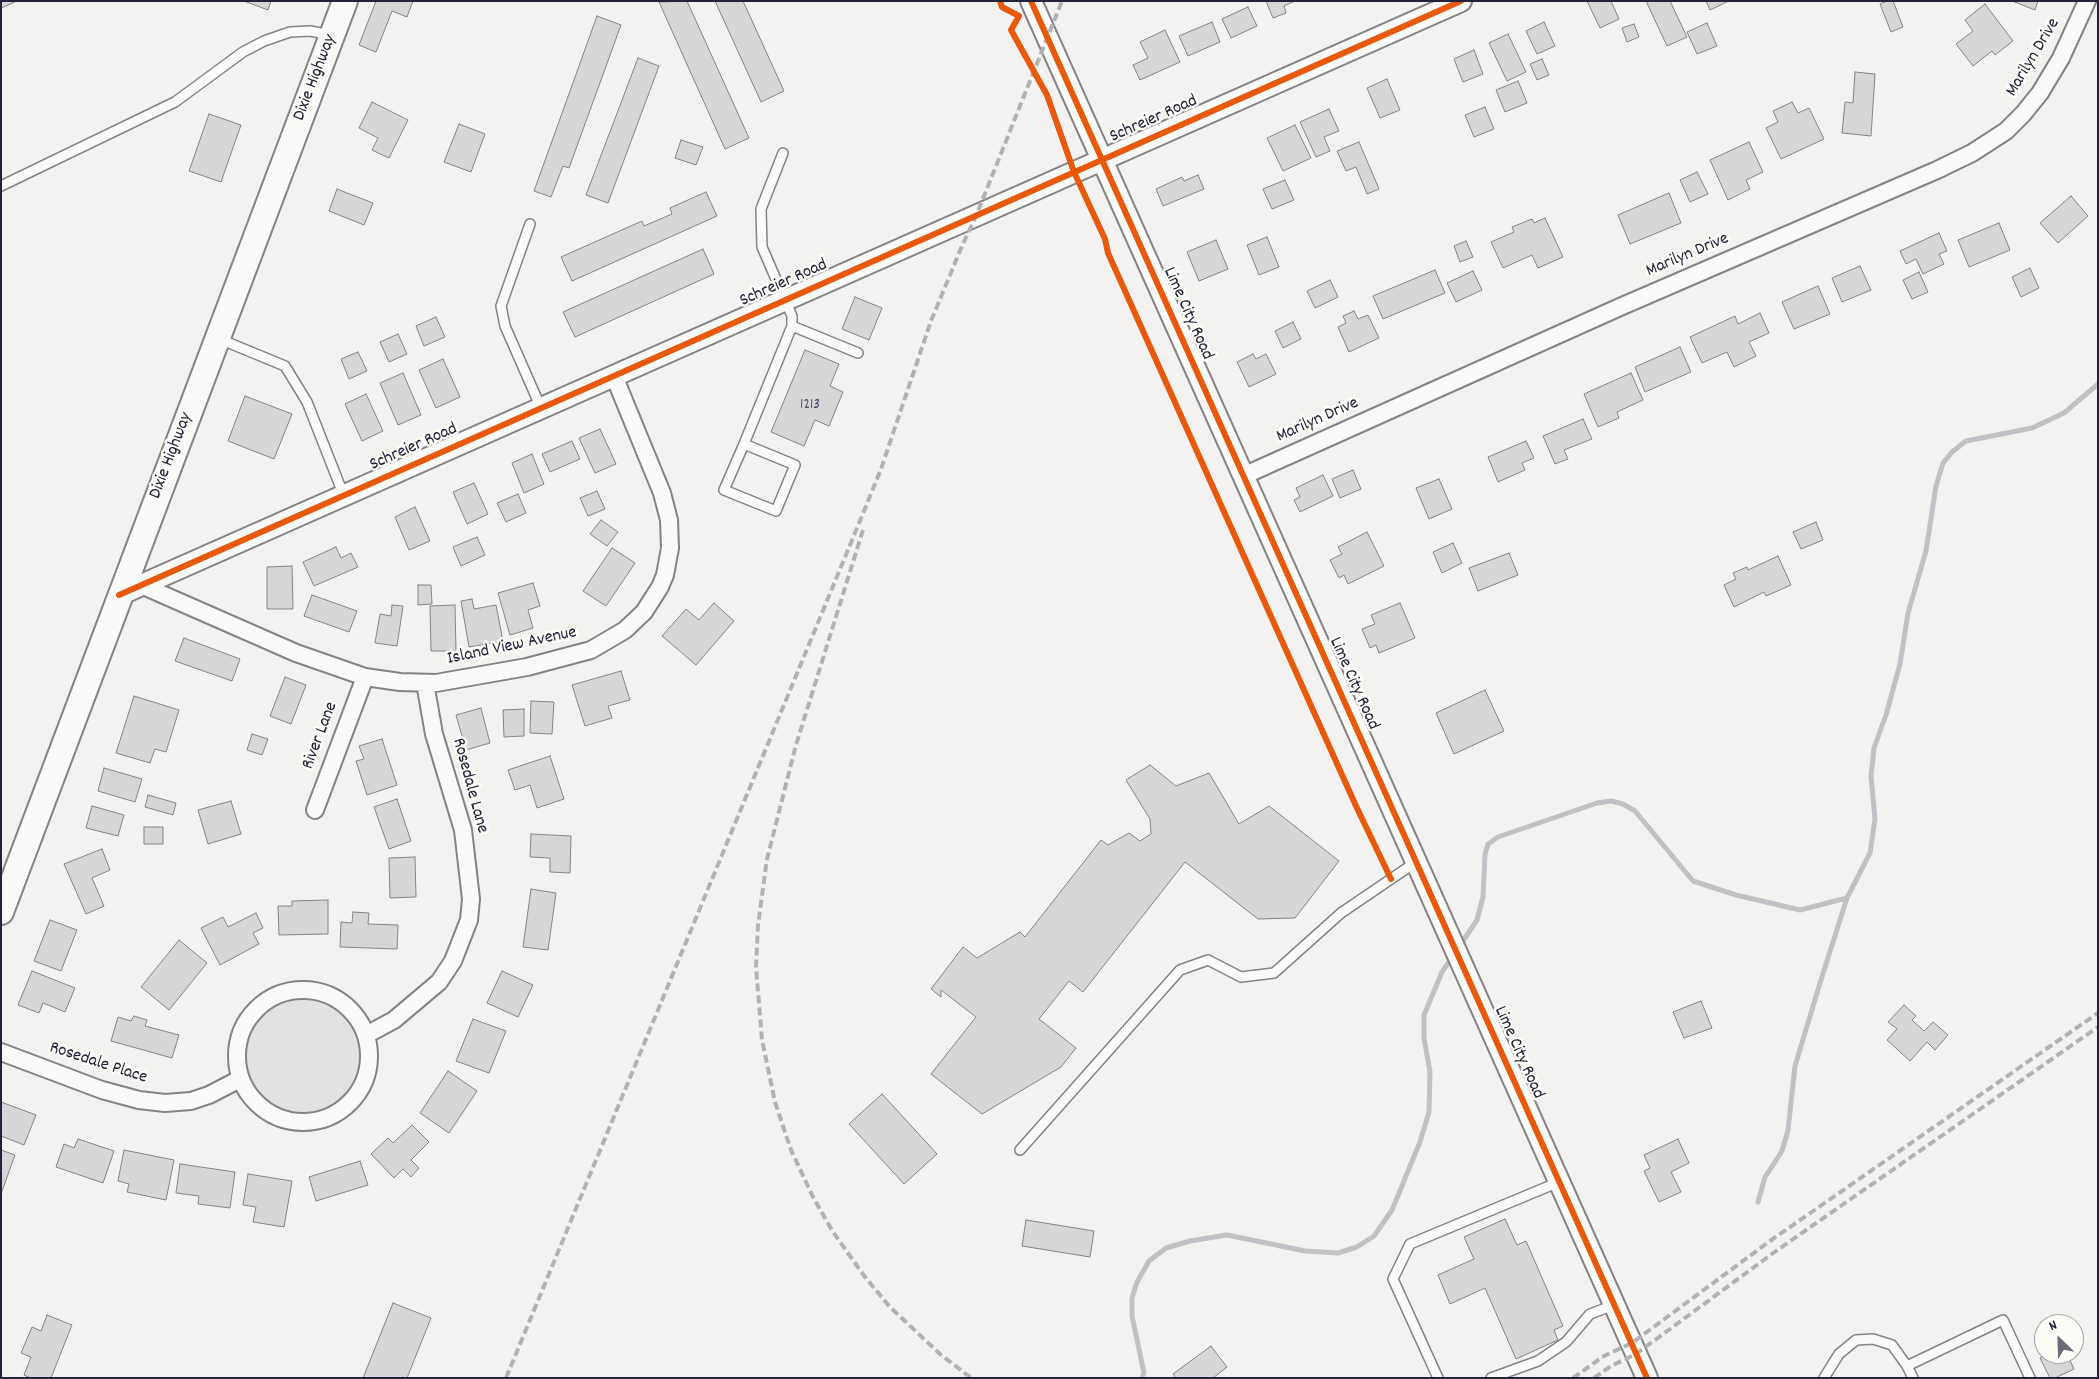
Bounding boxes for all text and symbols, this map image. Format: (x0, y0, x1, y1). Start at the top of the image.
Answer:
street label: Marilyn Drive (2002, 15, 2066, 101)
street label: Dixie Highway (290, 32, 342, 124)
street label: Schreier Road (1107, 91, 1201, 149)
street label: Marilyn Drive (1643, 229, 1733, 283)
street label: Schreier Road (737, 255, 831, 313)
street label: Lime City Road (1157, 264, 1217, 364)
street label: Marilyn Drive (1274, 393, 1362, 449)
house number: 1213 (800, 397, 820, 415)
street label: Dixie Highway (146, 410, 198, 502)
street label: Schreier Road (367, 419, 461, 477)
street label: Island View Avenue (445, 623, 579, 671)
street label: Lime City Road (1323, 634, 1383, 734)
street label: River Lane (298, 699, 344, 773)
street label: Rosedale Lane (446, 736, 492, 836)
street label: Lime City Road (1488, 1003, 1548, 1103)
street label: Rosedale Place (46, 1038, 150, 1090)
north arrow (2034, 1314, 2084, 1364)
text: N (2046, 1316, 2061, 1337)

